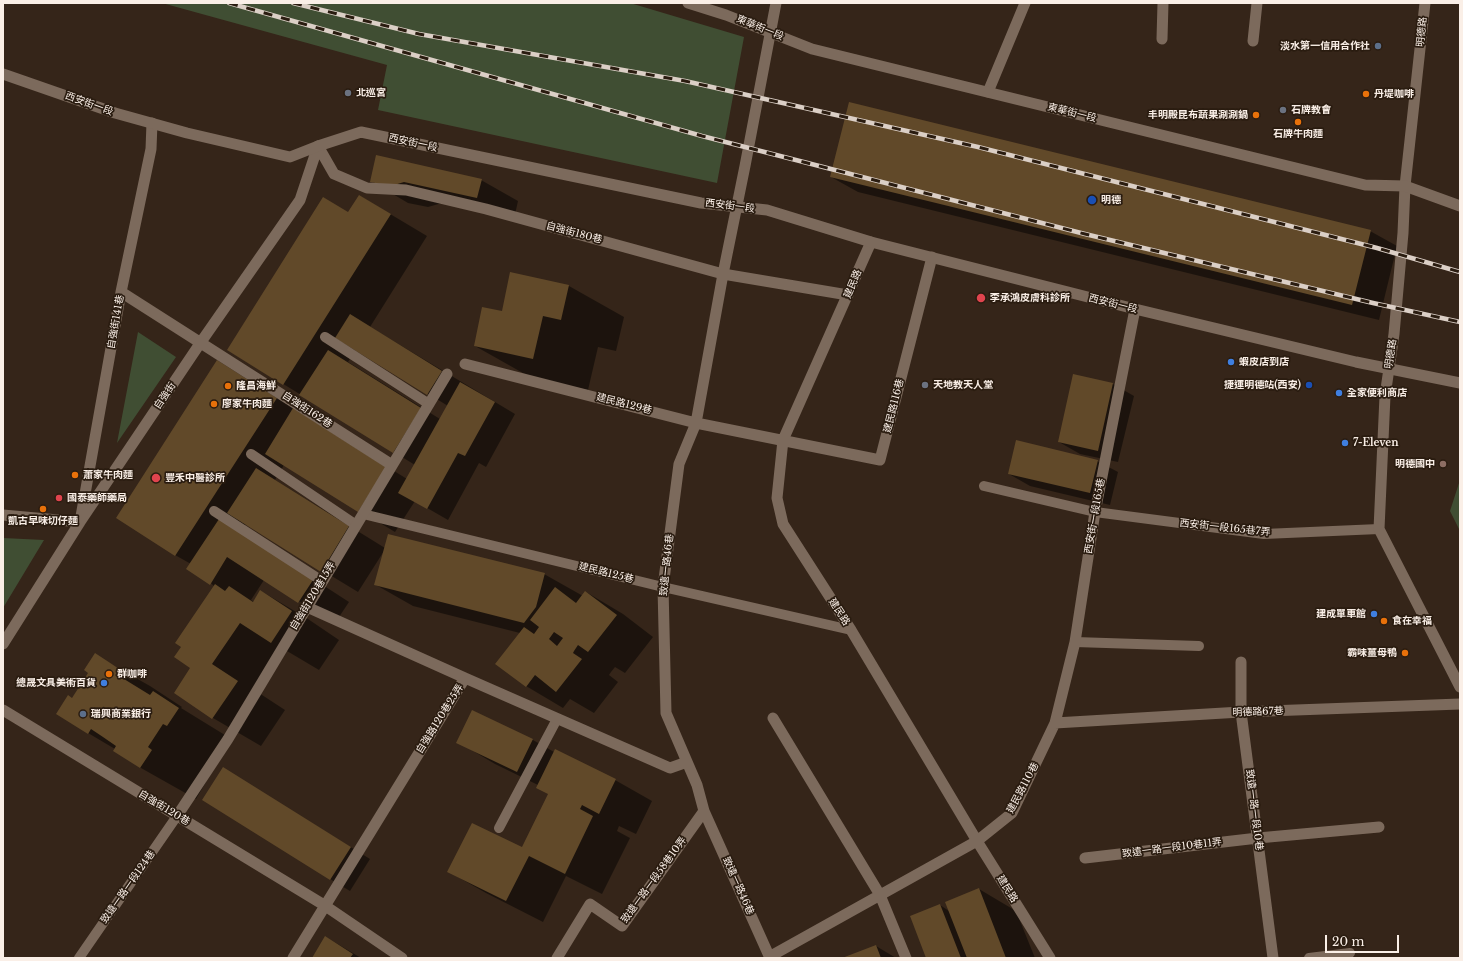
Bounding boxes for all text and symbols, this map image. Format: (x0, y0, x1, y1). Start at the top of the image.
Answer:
street label: 東華街一段 (735, 13, 785, 43)
street label: 明德路 (1414, 16, 1430, 48)
place label: 淡水第一信用合作社 (1280, 40, 1370, 52)
marker: 淡水第一信用合作社 (1373, 41, 1383, 51)
place label: 北巡宮 (356, 87, 386, 99)
marker: 北巡宮 (343, 88, 353, 98)
place label: 丹堤咖啡 (1374, 88, 1414, 100)
marker: 丹堤咖啡 (1361, 89, 1371, 99)
street label: 西安街一段 (63, 90, 115, 118)
street label: 東華街一段 (1046, 101, 1098, 125)
place label: 石牌教會 (1291, 104, 1331, 116)
marker: 石牌教會 (1278, 105, 1288, 115)
place label: 丰明殿昆布蔬果涮涮鍋 (1148, 109, 1248, 121)
marker: 丰明殿昆布蔬果涮涮鍋 (1251, 110, 1261, 120)
marker: 石牌牛肉麵 (1293, 117, 1303, 127)
place label: 石牌牛肉麵 (1273, 128, 1323, 140)
street label: 西安街一段 (387, 132, 439, 154)
marker: 明德 (1086, 194, 1098, 206)
place label: 明德 (1101, 194, 1121, 206)
street label: 西安街一段 (704, 197, 756, 215)
street label: 自強街180巷 (545, 220, 603, 246)
street label: 建民路 (842, 268, 864, 300)
marker: 李承鴻皮膚科診所 (975, 292, 987, 304)
place label: 李承鴻皮膚科診所 (990, 292, 1070, 304)
street label: 西安街一段 (1087, 292, 1139, 316)
street label: 自強街141巷 (105, 294, 127, 350)
street label: 明德路 (1383, 338, 1399, 370)
place label: 蝦皮店到店 (1239, 356, 1289, 368)
marker: 蝦皮店到店 (1226, 357, 1236, 367)
street label: 建民路116巷 (881, 378, 907, 434)
place label: 天地教天人堂 (933, 379, 993, 391)
place label: 捷運明德站(西安) (1224, 379, 1301, 391)
street label: 自強街 (152, 380, 178, 412)
place label: 隆昌海鮮 (236, 380, 276, 392)
marker: 天地教天人堂 (920, 380, 930, 390)
marker: 捷運明德站(西安) (1304, 380, 1314, 390)
marker: 隆昌海鮮 (223, 381, 233, 391)
place label: 全家便利商店 (1347, 387, 1407, 399)
marker: 全家便利商店 (1334, 388, 1344, 398)
street label: 自強街162巷 (280, 389, 334, 431)
street label: 建民路129巷 (595, 391, 653, 417)
place label: 廖家牛肉麵 (222, 398, 272, 410)
marker: 廖家牛肉麵 (209, 399, 219, 409)
place label: 7-Eleven (1353, 437, 1398, 449)
marker: 7-Eleven (1340, 438, 1350, 448)
place label: 明德國中 (1395, 458, 1435, 470)
marker: 明德國中 (1438, 459, 1448, 469)
place label: 蕭家牛肉麵 (83, 469, 133, 481)
marker: 蕭家牛肉麵 (70, 470, 80, 480)
marker: 豐禾中醫診所 (150, 472, 162, 484)
place label: 豐禾中醫診所 (165, 472, 225, 484)
street label: 西安街一段165巷 (1082, 477, 1108, 555)
place label: 國泰藥師藥局 (67, 492, 127, 504)
marker: 國泰藥師藥局 (54, 493, 64, 503)
marker: 凱古早味切仔麵 (38, 504, 48, 514)
place label: 凱古早味切仔麵 (8, 515, 78, 527)
street label: 西安街一段165巷7弄 (1179, 517, 1271, 539)
street label: 致遠一路46巷 (658, 533, 676, 597)
street label: 自強街120巷15弄 (288, 560, 338, 632)
street label: 建民路125巷 (577, 560, 635, 586)
street label: 建民路 (826, 596, 852, 628)
place label: 建成單車館 (1316, 608, 1366, 620)
marker: 建成單車館 (1369, 609, 1379, 619)
place label: 食在幸福 (1392, 615, 1432, 627)
marker: 食在幸福 (1379, 616, 1389, 626)
place label: 霸味薑母鴨 (1347, 647, 1397, 659)
marker: 霸味薑母鴨 (1400, 648, 1410, 658)
place label: 群咖啡 (117, 668, 147, 680)
marker: 群咖啡 (104, 669, 114, 679)
place label: 總晟文具美術百貨 (16, 677, 96, 689)
marker: 總晟文具美術百貨 (99, 678, 109, 688)
street label: 自強路120巷25弄 (414, 682, 466, 756)
street label: 明德路67巷 (1232, 705, 1284, 719)
place label: 瑞興商業銀行 (91, 708, 151, 720)
marker: 瑞興商業銀行 (78, 709, 88, 719)
street label: 建民路110巷 (1005, 760, 1041, 816)
street label: 致遠一路一段10巷 (1243, 769, 1265, 851)
street label: 自強街120巷 (136, 788, 192, 828)
street label: 致遠一路一段58巷10弄 (619, 835, 689, 925)
street label: 致遠一路一段10巷11弄 (1121, 836, 1223, 860)
street label: 致遠一路一段124巷 (98, 848, 158, 926)
street label: 致遠一路46巷 (720, 855, 756, 917)
street label: 建民路 (994, 873, 1020, 905)
scale bar (1327, 927, 1401, 953)
text: 20 m (1332, 934, 1364, 949)

